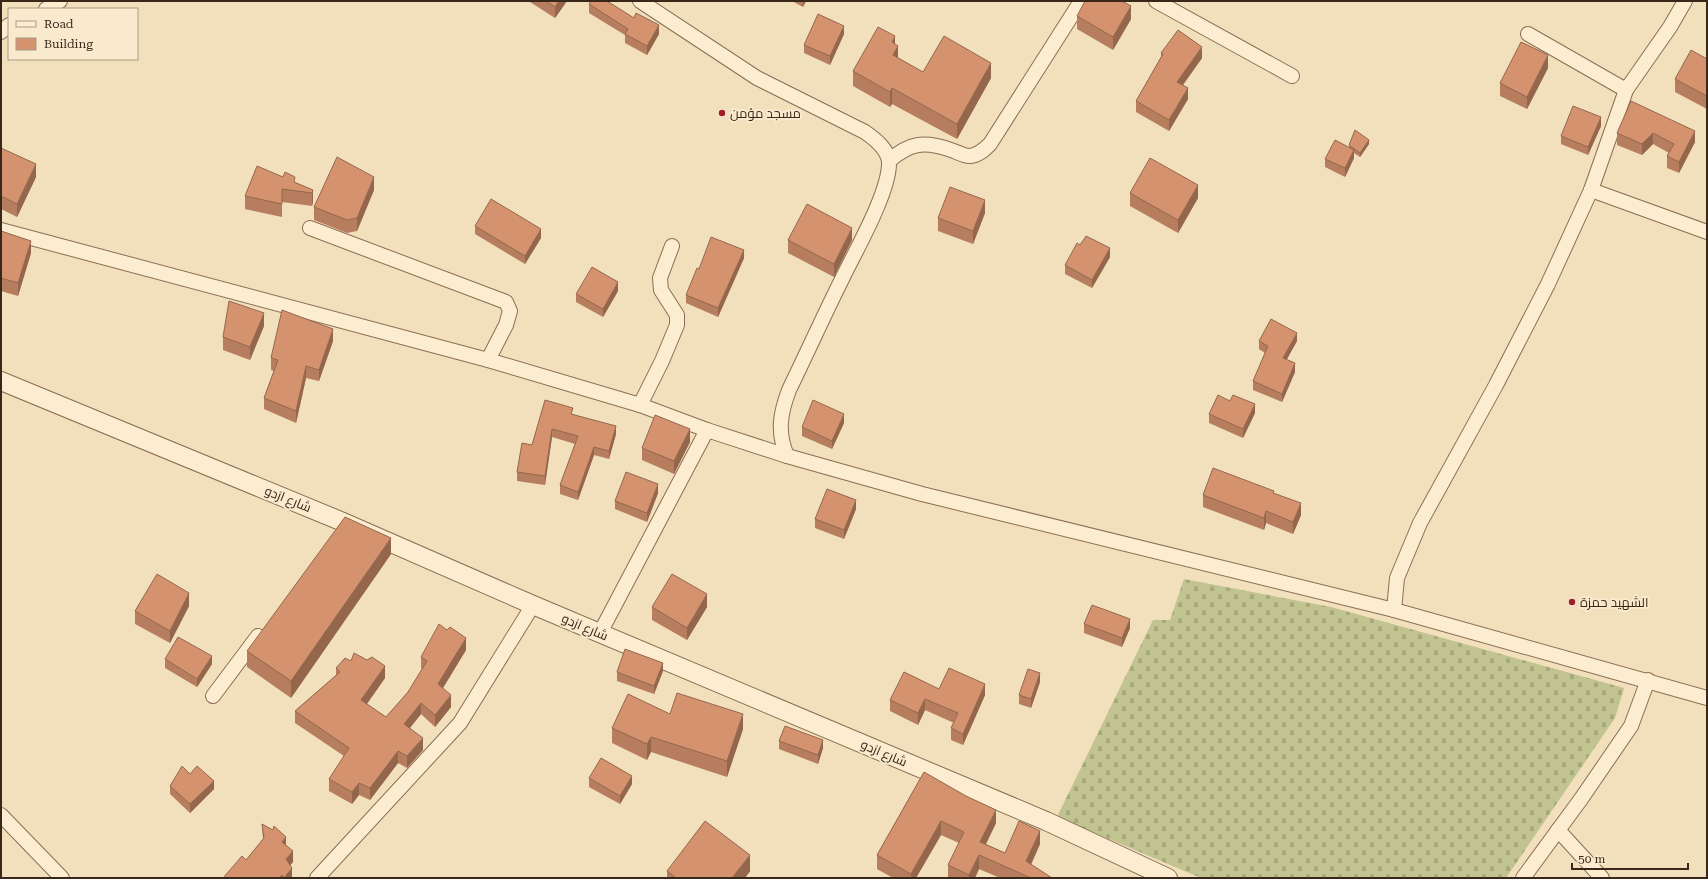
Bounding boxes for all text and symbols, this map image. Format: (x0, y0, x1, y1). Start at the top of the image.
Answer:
legend (8, 8, 138, 60)
text: Road (44, 17, 74, 31)
text: Building (44, 37, 93, 51)
place label: مسجد مؤمن (730, 106, 801, 121)
marker: مسجد مؤمن (717, 108, 727, 118)
street label: شارع ازدو (262, 483, 313, 516)
place label: الشهيد حمزة (1580, 595, 1648, 610)
marker: الشهيد حمزة (1567, 597, 1577, 607)
street label: شارع ازدو (559, 611, 610, 644)
street label: شارع ازدو (858, 737, 909, 770)
scale bar (1572, 845, 1688, 871)
text: 50 m (1578, 852, 1605, 866)

